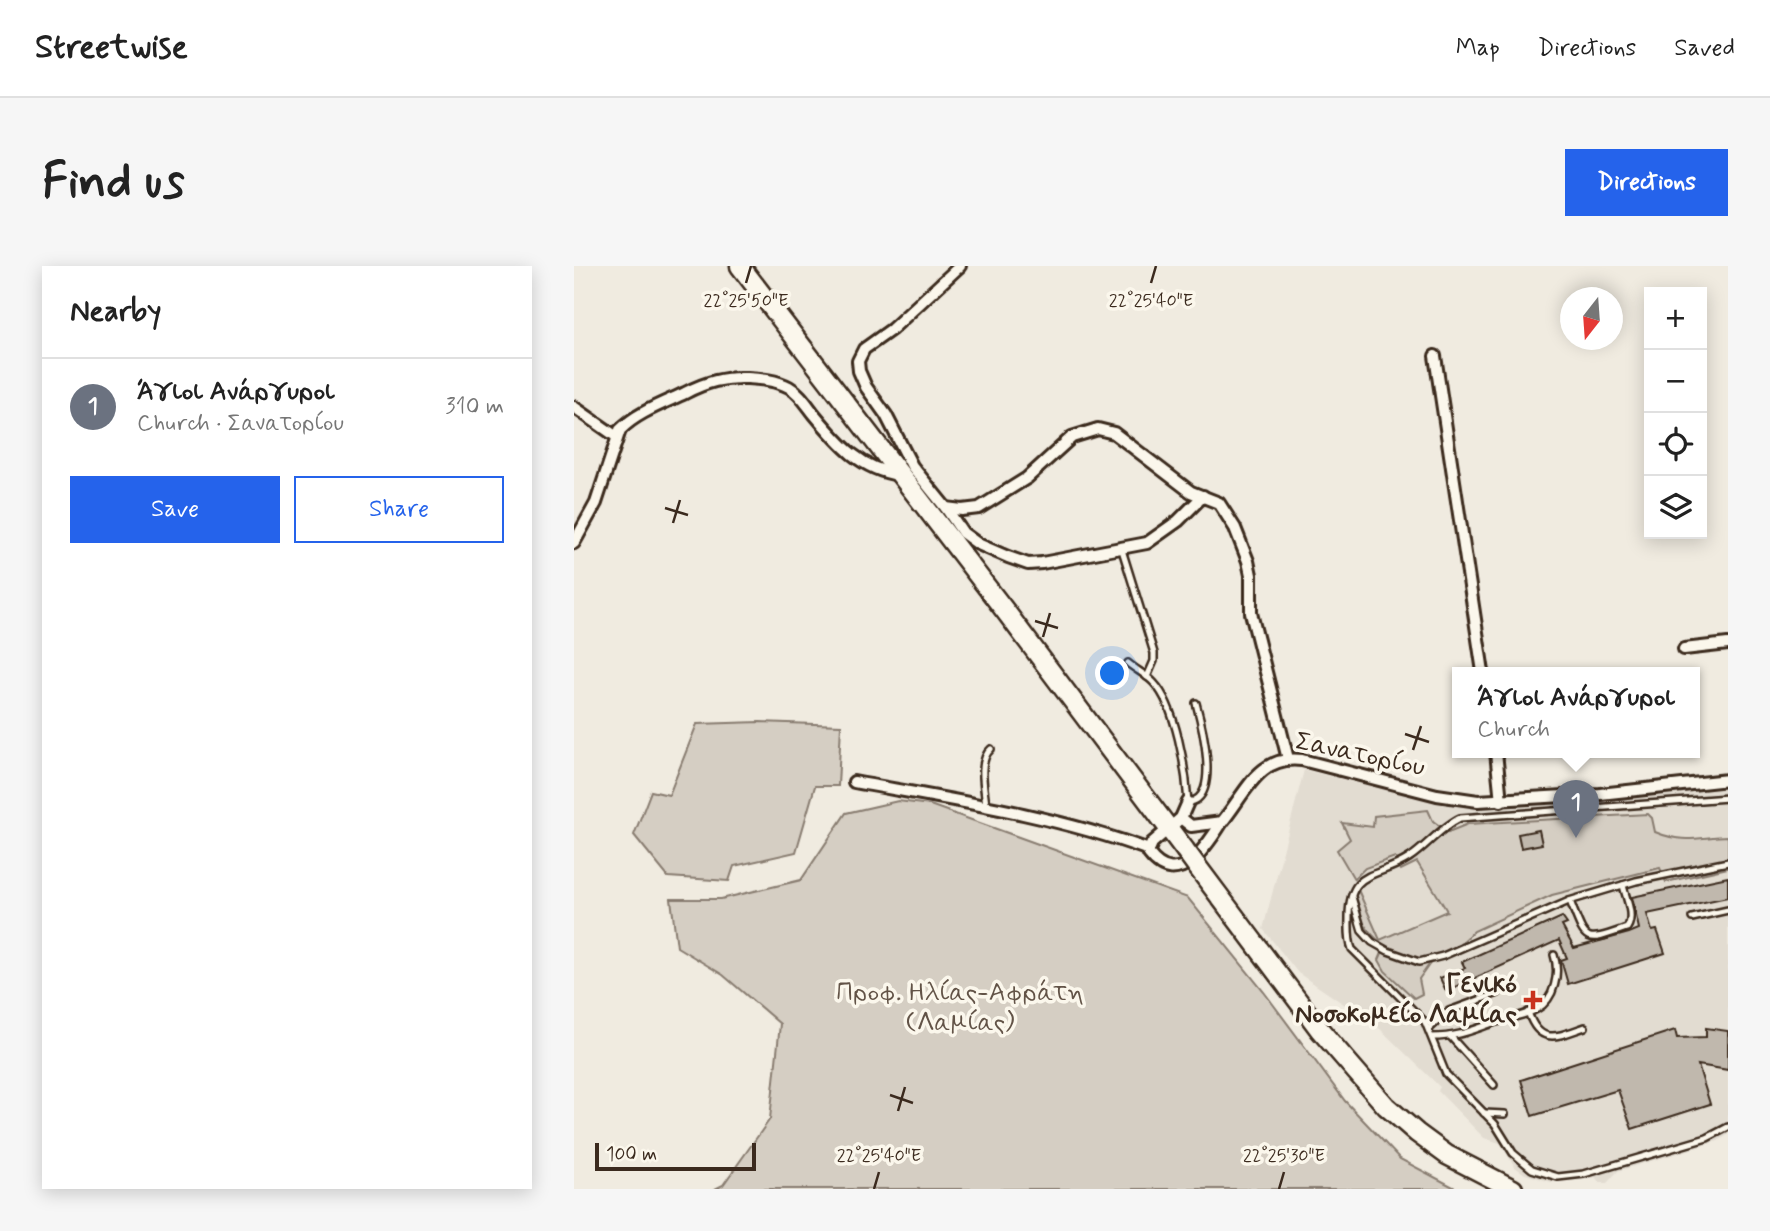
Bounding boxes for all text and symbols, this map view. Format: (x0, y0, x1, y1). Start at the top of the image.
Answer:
text: Streetwise (35, 26, 188, 70)
text: Map (1456, 33, 1500, 64)
text: Directions (1538, 33, 1636, 64)
text: Saved (1674, 33, 1735, 64)
button: Directions (1565, 149, 1728, 216)
text: Find us (42, 150, 185, 215)
north arrow (1560, 287, 1623, 350)
map controls (1644, 287, 1707, 539)
button: + (1644, 287, 1707, 350)
text: 22°25'50"E (704, 289, 788, 313)
text: 22°25'40"E (1109, 289, 1193, 313)
text: Nearby (70, 292, 161, 331)
button: − (1644, 350, 1707, 413)
text: Άγιοι Ανάργυροι (137, 375, 334, 409)
text: 1 (88, 392, 98, 422)
text: 310 m (445, 392, 504, 422)
text: Church · Σανατορίου (137, 409, 344, 439)
button: locate (1644, 413, 1707, 476)
button: Save (70, 476, 280, 543)
button: Share (294, 476, 504, 543)
button: layers (1644, 476, 1707, 539)
your location (1095, 656, 1129, 690)
popup (1452, 667, 1700, 758)
text: Άγιοι Ανάργυροι (1477, 681, 1675, 715)
text: Church (1477, 715, 1550, 745)
street label: Σανατορίου (1292, 725, 1428, 785)
pin: 1 (1553, 780, 1599, 838)
place label: Γενικό Νοσοκομείο Λαμίας (1295, 968, 1517, 1032)
park label: Προφ. Ηλίας-Αφράτη (Λαμίας) (836, 976, 1084, 1040)
marker: Γενικό Νοσοκομείο Λαμίας (1523, 990, 1543, 1010)
scale bar (595, 1140, 756, 1172)
text: 100 m (606, 1142, 657, 1167)
text: 22°25'40"E (837, 1144, 921, 1168)
text: 22°25'30"E (1243, 1144, 1325, 1168)

